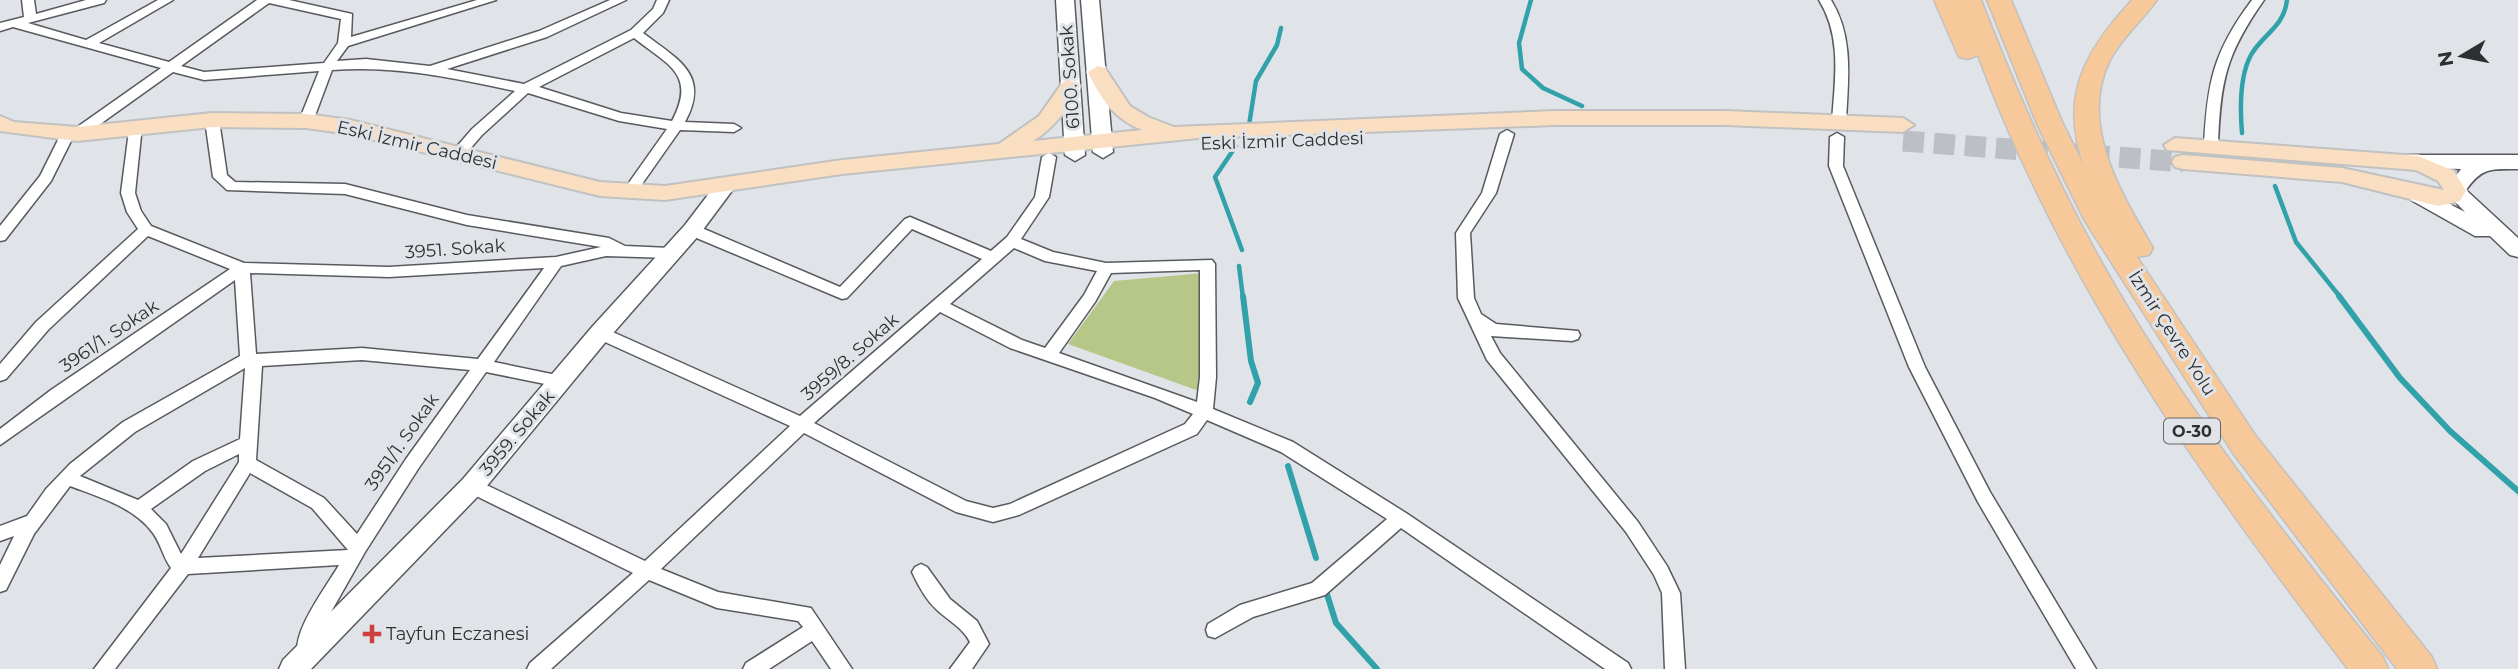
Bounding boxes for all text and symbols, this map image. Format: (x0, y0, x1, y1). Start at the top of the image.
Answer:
north arrow (2427, 21, 2497, 91)
street label: 6100. Sokak (1055, 24, 1085, 130)
text: N (2433, 49, 2458, 68)
street label: Eski İzmir Caddesi (335, 116, 499, 174)
street label: Eski İzmir Caddesi (1200, 127, 1364, 155)
street label: 3951. Sokak (404, 234, 506, 263)
street label: İzmir Çevre Yolu (2123, 266, 2221, 400)
street label: 3961/1. Sokak (55, 295, 163, 377)
street label: 3959/8. Sokak (797, 309, 903, 405)
street label: 3959. Sokak (475, 386, 559, 480)
street label: 3951/1. Sokak (360, 389, 444, 495)
road number: O-30 (2164, 418, 2220, 444)
place label: Tayfun Eczanesi (386, 623, 529, 645)
marker: Tayfun Eczanesi (364, 626, 380, 642)

